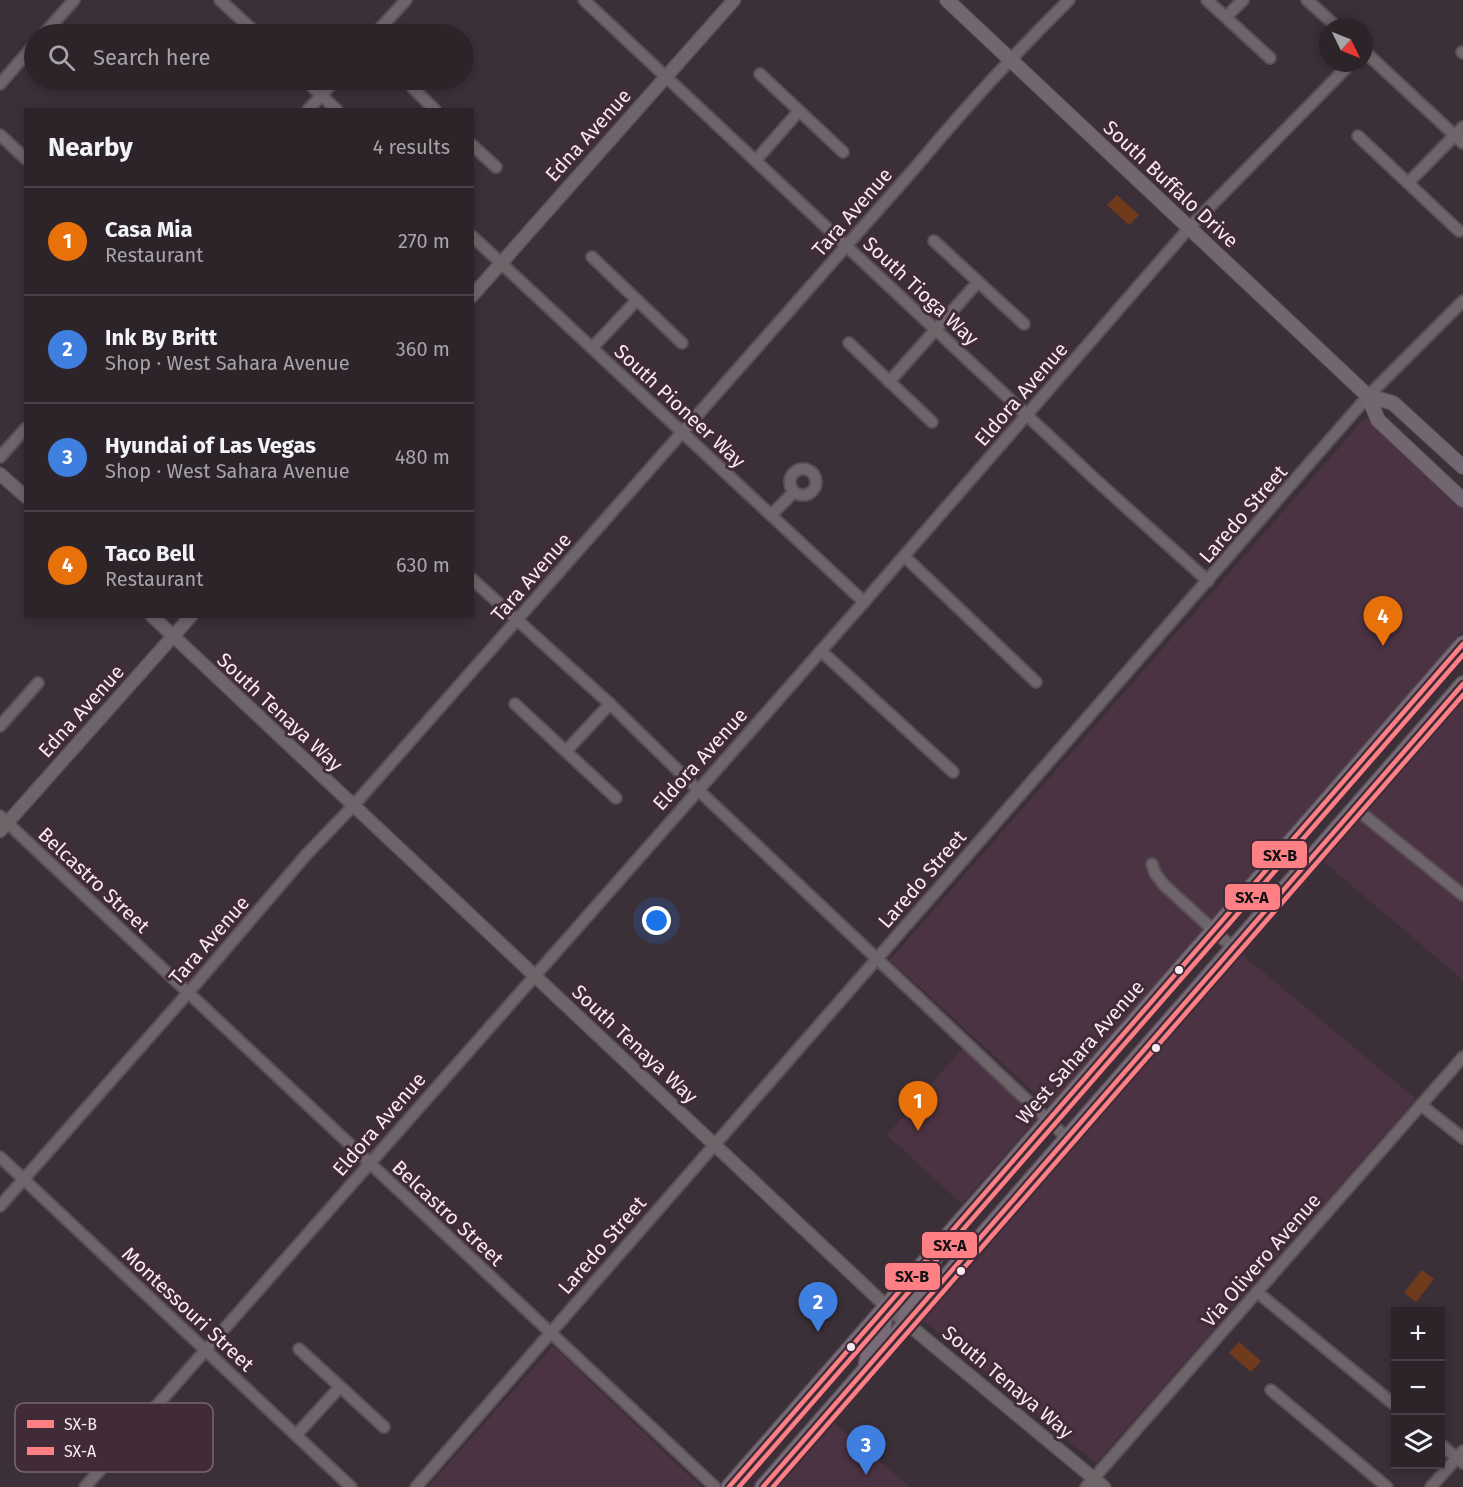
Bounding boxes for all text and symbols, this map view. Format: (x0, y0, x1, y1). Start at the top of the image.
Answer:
north arrow (1319, 18, 1373, 72)
search box (24, 24, 474, 90)
icon: search (45, 41, 78, 74)
text: Search here (93, 44, 211, 71)
street label: Edna Avenue (540, 84, 636, 186)
street label: South Buffalo Drive (1099, 115, 1243, 253)
text: Nearby (48, 132, 133, 163)
text: 4 results (373, 135, 450, 159)
street label: Tara Avenue (807, 163, 897, 261)
text: Casa Mia (105, 216, 193, 243)
text: 1 (63, 229, 72, 253)
text: 270 m (398, 229, 450, 253)
street label: South Tioga Way (858, 232, 984, 351)
text: Restaurant (105, 243, 203, 267)
text: Ink By Britt (105, 324, 217, 351)
text: 2 (62, 337, 73, 361)
text: 360 m (396, 337, 450, 361)
street label: Eldora Avenue (969, 337, 1073, 451)
street label: South Pioneer Way (610, 339, 751, 473)
text: Shop · West Sahara Avenue (105, 351, 350, 375)
text: Hyundai of Las Vegas (105, 432, 316, 459)
text: 3 (62, 445, 73, 469)
text: 480 m (395, 445, 450, 469)
text: Shop · West Sahara Avenue (105, 459, 350, 483)
street label: Laredo Street (1194, 460, 1293, 568)
street label: Tara Avenue (486, 528, 576, 626)
text: Taco Bell (105, 540, 195, 567)
text: 4 (62, 553, 73, 577)
text: 630 m (396, 553, 450, 577)
text: Restaurant (105, 567, 203, 591)
pin: 4 (1364, 596, 1402, 646)
street label: South Tenaya Way (212, 648, 348, 776)
street label: Edna Avenue (33, 660, 129, 762)
street label: Eldora Avenue (648, 703, 752, 815)
street label: Belcastro Street (33, 822, 155, 938)
street label: Laredo Street (873, 825, 972, 933)
line badge: SX-B (1251, 840, 1308, 869)
text: SX-B (1263, 846, 1297, 865)
line badge: SX-A (1224, 883, 1281, 911)
text: SX-A (1235, 888, 1269, 907)
street label: Tara Avenue (164, 891, 254, 989)
your location (642, 906, 671, 935)
unlabelled marker (1173, 964, 1185, 976)
street label: West Sahara Avenue (1011, 975, 1149, 1129)
street label: South Tenaya Way (567, 980, 703, 1108)
unlabelled marker (1150, 1042, 1162, 1054)
street label: Eldora Avenue (327, 1067, 431, 1181)
pin: 1 (898, 1082, 938, 1131)
street label: Belcastro Street (387, 1155, 509, 1271)
street label: Via Olivero Avenue (1196, 1188, 1326, 1332)
street label: Laredo Street (553, 1191, 652, 1299)
line badge: SX-A (921, 1231, 978, 1259)
text: SX-A (933, 1236, 967, 1255)
street label: Montessouri Street (117, 1242, 259, 1377)
line badge: SX-B (884, 1262, 941, 1291)
unlabelled marker (955, 1265, 967, 1277)
text: SX-B (895, 1267, 929, 1286)
pin: 2 (798, 1282, 838, 1332)
map controls (1391, 1307, 1445, 1469)
button: + (1391, 1307, 1445, 1361)
street label: South Tenaya Way (938, 1320, 1078, 1444)
unlabelled marker (845, 1341, 857, 1353)
button: − (1391, 1361, 1445, 1415)
legend (15, 1403, 213, 1472)
text: SX-B (64, 1415, 97, 1434)
button: layers (1391, 1415, 1445, 1469)
pin: 3 (846, 1426, 886, 1475)
text: SX-A (64, 1442, 97, 1461)

